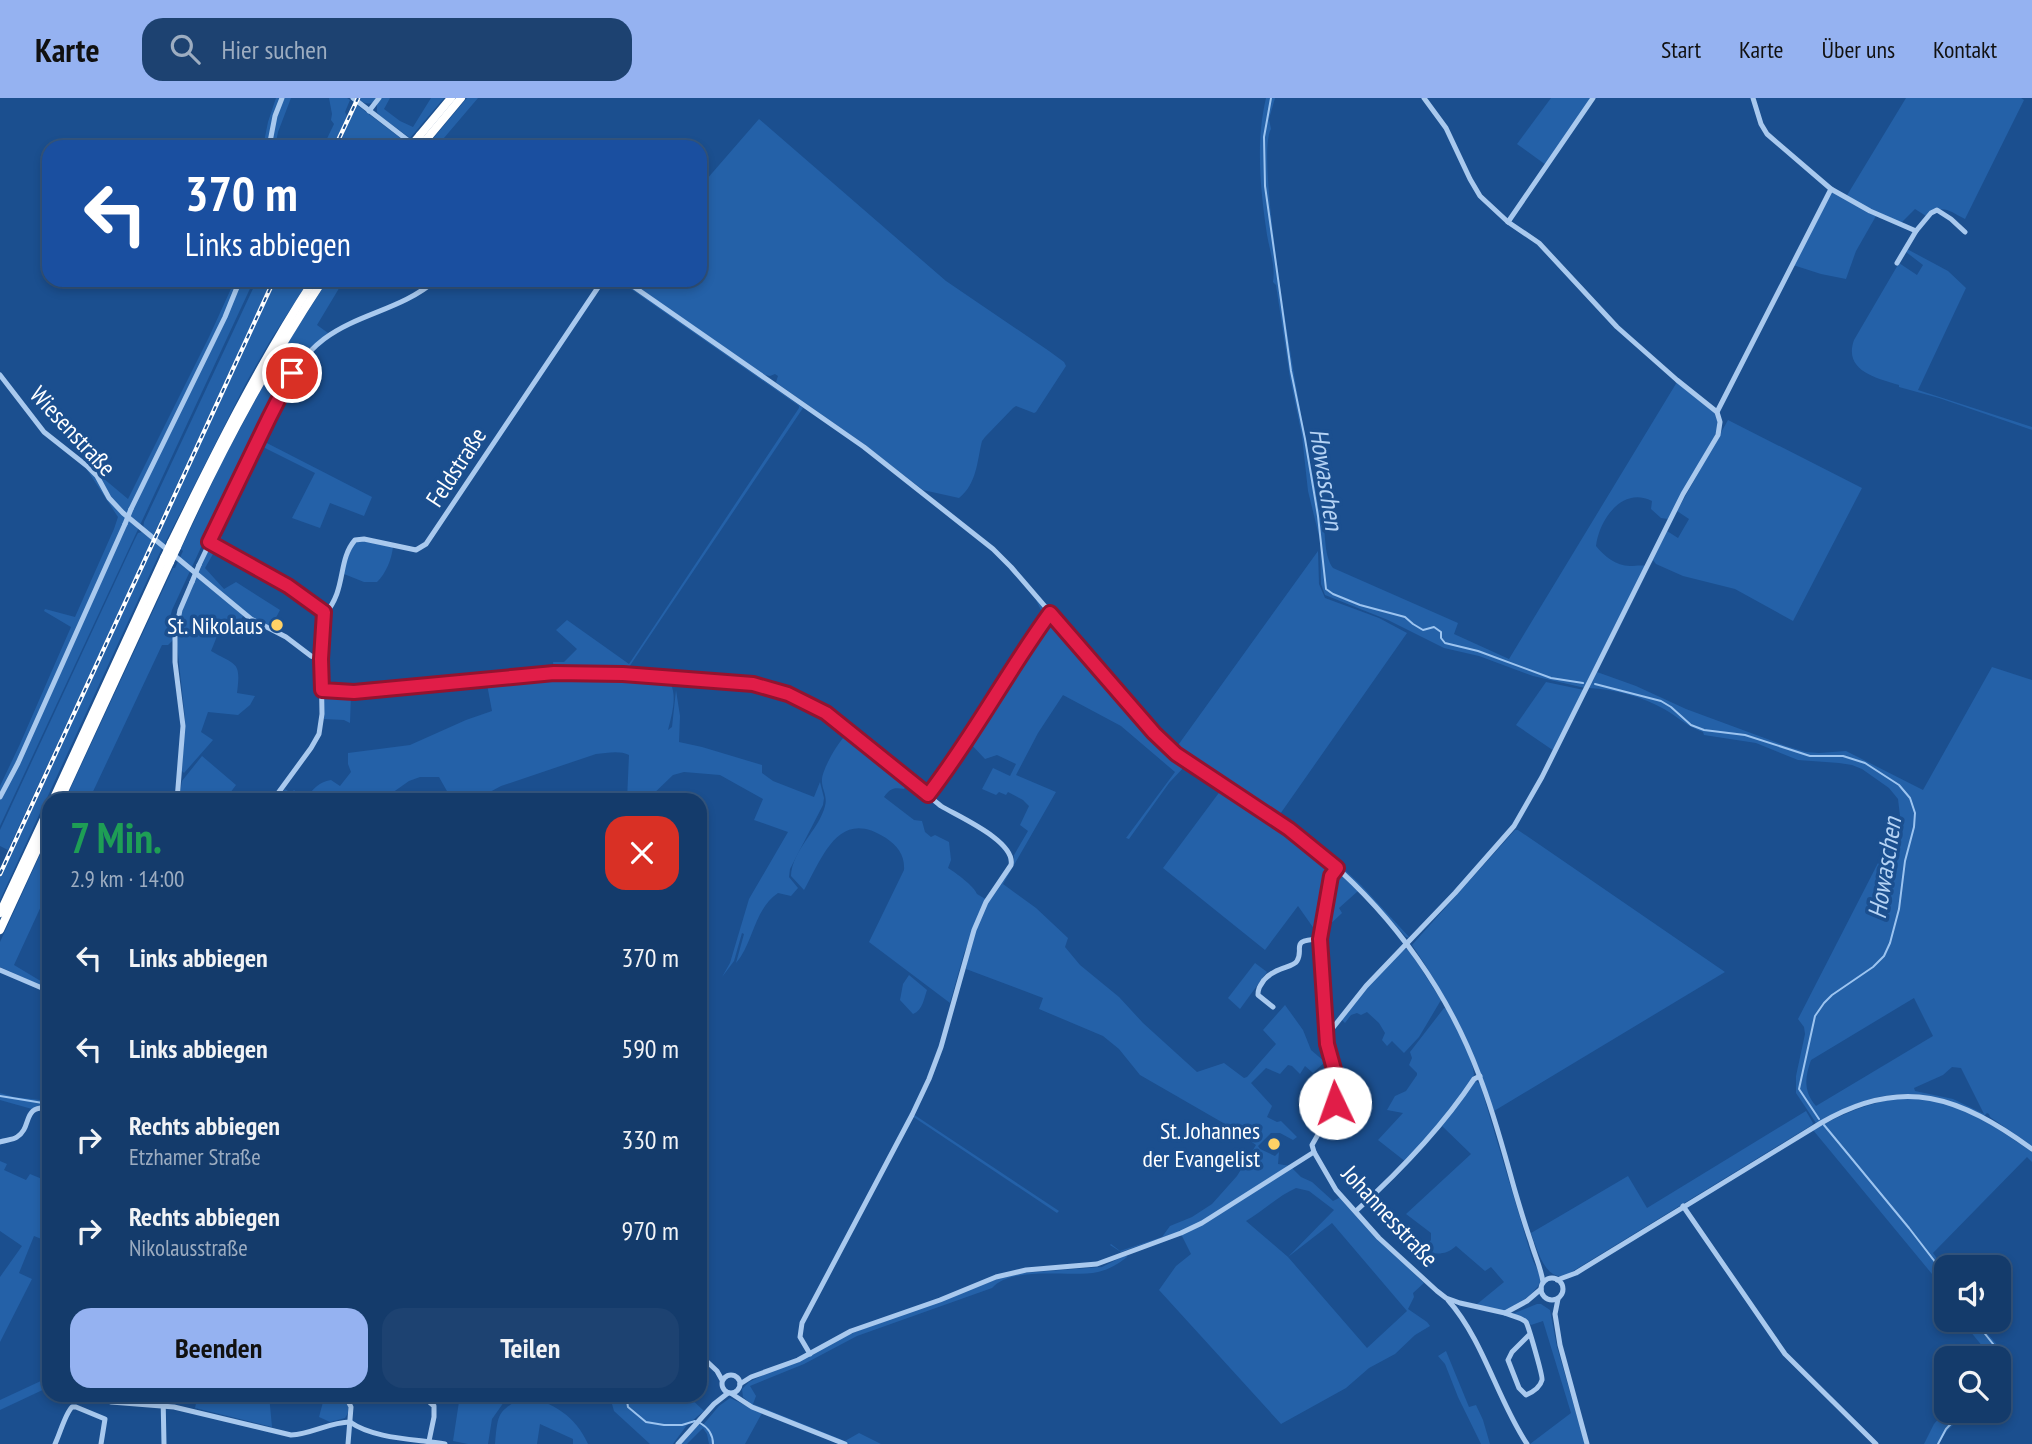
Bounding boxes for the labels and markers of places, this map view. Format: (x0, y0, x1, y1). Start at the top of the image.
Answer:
pin (262, 343, 322, 403)
place label: St. Nikolaus (167, 610, 263, 641)
marker: St. Nikolaus (269, 617, 285, 633)
place label: St. Johannes der Evangelist (1142, 1115, 1260, 1174)
marker: St. Johannes der Evangelist (1266, 1136, 1282, 1152)

